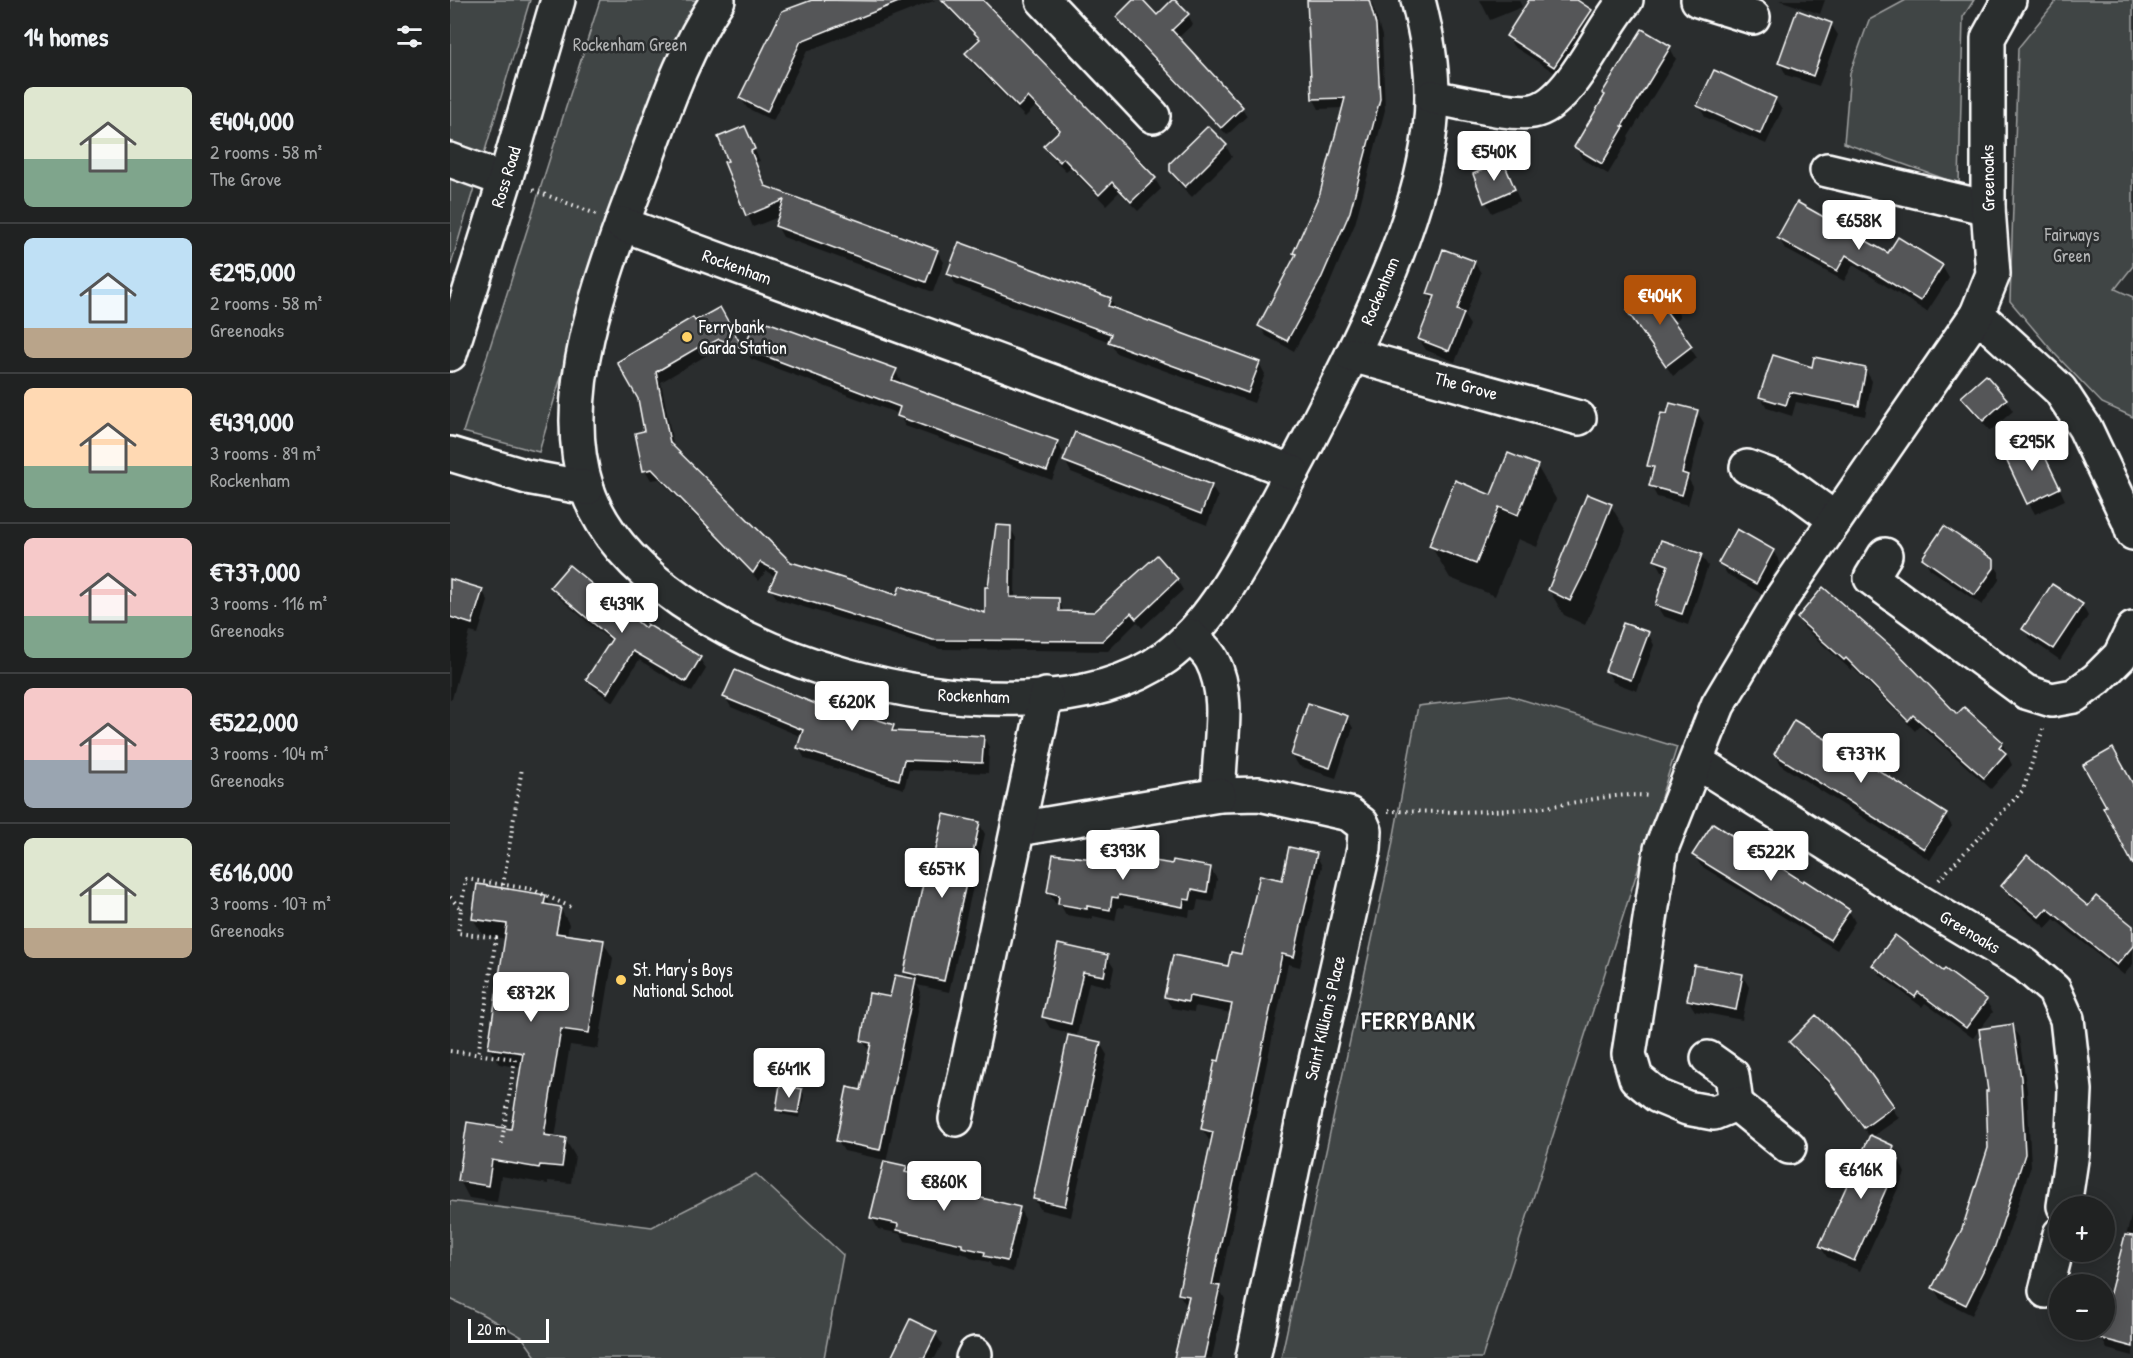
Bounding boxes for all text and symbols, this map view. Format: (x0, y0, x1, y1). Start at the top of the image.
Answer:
text: 14 homes (24, 19, 109, 54)
icon: filters (393, 20, 426, 53)
park label: Rockenham Green (573, 32, 687, 57)
text: €404,000 (210, 103, 294, 138)
icon: home (72, 111, 144, 183)
pin: €540K (1452, 131, 1536, 182)
text: €540K (1472, 137, 1517, 164)
text: 2 rooms · 58 m² (210, 138, 322, 165)
street label: Ross Road (484, 143, 527, 211)
street label: Greenoaks (1974, 144, 2001, 212)
text: The Grove (210, 165, 282, 192)
pin: €658K (1817, 200, 1901, 251)
text: €658K (1836, 206, 1882, 233)
park label: Fairways Green (2044, 222, 2099, 268)
street label: Rockenham (699, 242, 775, 291)
street label: Rockenham (1354, 253, 1405, 329)
text: €295,000 (210, 254, 295, 289)
icon: home (72, 262, 144, 334)
pin: €404K (1618, 275, 1702, 326)
text: €404K (1638, 281, 1682, 308)
text: 2 rooms · 58 m² (210, 289, 322, 316)
place label: Ferrybank Garda Station (698, 314, 787, 360)
text: Greenoaks (210, 316, 284, 343)
marker: Ferrybank Garda Station (680, 330, 694, 344)
street label: The Grove (1432, 365, 1501, 406)
text: €439,000 (210, 404, 294, 439)
icon: home (72, 412, 144, 484)
pin: €295K (1990, 421, 2074, 472)
text: €295K (2009, 427, 2055, 454)
text: 3 rooms · 89 m² (210, 439, 321, 466)
text: Rockenham (210, 466, 290, 493)
text: €737,000 (210, 554, 300, 589)
icon: home (72, 562, 144, 634)
pin: €439K (580, 583, 664, 634)
text: 3 rooms · 116 m² (210, 589, 327, 616)
text: €439K (600, 589, 644, 616)
text: Greenoaks (210, 616, 284, 643)
pin: €620K (810, 681, 894, 732)
street label: Rockenham (938, 682, 1010, 709)
text: €620K (829, 687, 875, 714)
text: €522,000 (210, 704, 298, 739)
icon: home (72, 712, 144, 784)
pin: €737K (1819, 733, 1903, 784)
text: 3 rooms · 104 m² (210, 739, 328, 766)
text: €737K (1837, 739, 1885, 766)
text: Greenoaks (210, 766, 284, 793)
pin: €393K (1081, 830, 1165, 881)
pin: €522K (1729, 831, 1813, 882)
text: €393K (1100, 836, 1146, 863)
text: €522K (1747, 837, 1795, 864)
pin: €657K (900, 848, 984, 899)
text: €616,000 (210, 854, 293, 889)
text: €657K (919, 854, 965, 881)
icon: home (72, 862, 144, 934)
text: 3 rooms · 107 m² (210, 889, 331, 916)
street label: Greenoaks (1935, 904, 2005, 960)
text: Greenoaks (210, 916, 284, 943)
street label: Saint Killian's Place (1298, 953, 1351, 1083)
place label: St. Mary's Boys National School (633, 957, 734, 1003)
pin: €872K (489, 972, 573, 1023)
marker: St. Mary's Boys National School (614, 973, 628, 987)
text: €872K (507, 978, 555, 1005)
district label: FERRYBANK (1361, 1004, 1476, 1036)
pin: €641K (747, 1048, 831, 1099)
text: €641K (768, 1054, 810, 1081)
pin: €616K (1819, 1149, 1903, 1200)
text: €616K (1839, 1155, 1883, 1182)
pin: €860K (902, 1161, 986, 1212)
text: €860K (921, 1167, 967, 1194)
map controls (2049, 1196, 2115, 1340)
button: + (2049, 1196, 2115, 1262)
button: − (2049, 1274, 2115, 1340)
scale bar (468, 1316, 549, 1344)
text: 20 m (477, 1318, 506, 1340)

